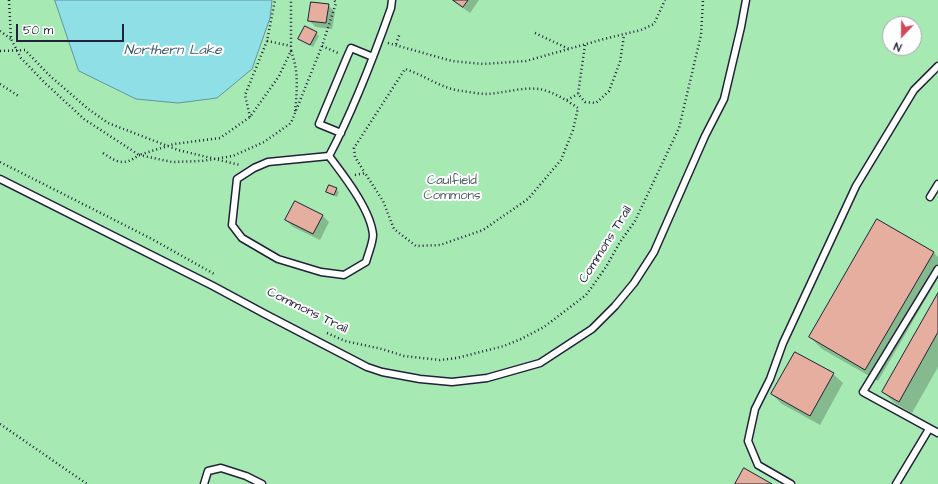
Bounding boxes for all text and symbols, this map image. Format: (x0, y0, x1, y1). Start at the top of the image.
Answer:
scale bar (18, 16, 126, 42)
north arrow (882, 16, 922, 56)
text: 50 m (23, 22, 53, 39)
text: N (892, 38, 904, 55)
water label: Northern Lake (124, 43, 222, 59)
park label: Caulfield Commons (423, 173, 481, 204)
street label: Commons Trail (576, 203, 636, 287)
street label: Commons Trail (264, 285, 350, 337)

